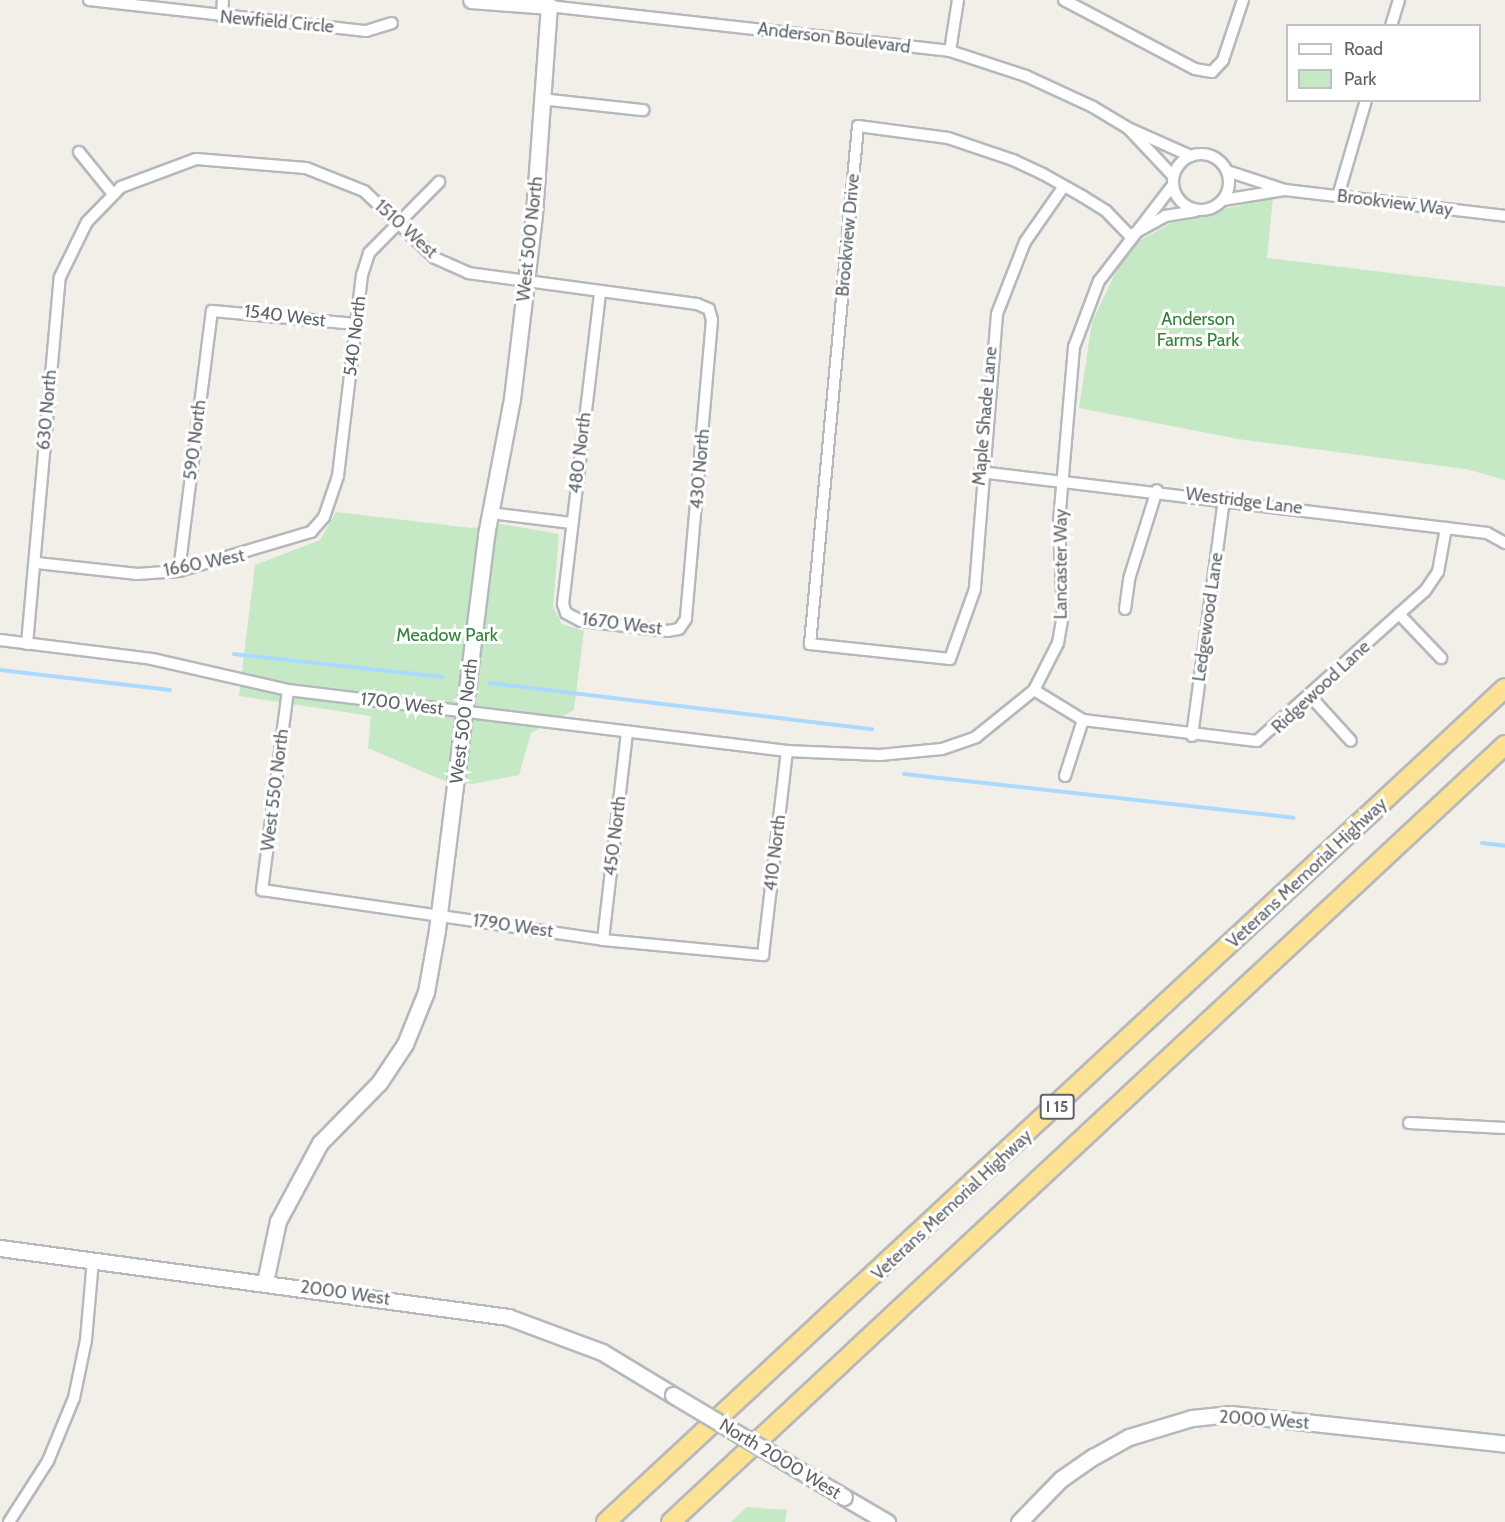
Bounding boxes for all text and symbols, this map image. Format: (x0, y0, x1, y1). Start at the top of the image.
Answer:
street label: Newfield Circle (219, 6, 335, 38)
street label: Anderson Boulevard (756, 18, 912, 58)
legend (1286, 24, 1481, 102)
text: Road (1344, 38, 1383, 60)
text: Park (1344, 68, 1376, 90)
street label: Brookview Drive (832, 173, 864, 297)
street label: West 500 North (513, 175, 547, 303)
street label: Brookview Way (1336, 185, 1454, 221)
street label: 1510 West (370, 195, 442, 263)
street label: 540 North (339, 295, 371, 377)
street label: 1540 West (243, 300, 327, 332)
park label: Anderson Farms Park (1157, 309, 1239, 352)
street label: Maple Shade Lane (968, 346, 1002, 486)
street label: 630 North (33, 369, 61, 451)
street label: 590 North (179, 399, 211, 481)
street label: 480 North (564, 411, 596, 495)
street label: 430 North (686, 428, 714, 510)
street label: Westridge Lane (1184, 483, 1304, 519)
street label: Lancaster Way (1050, 509, 1072, 619)
street label: 1660 West (162, 545, 246, 581)
street label: Ledgewood Lane (1188, 551, 1228, 683)
street label: 1670 West (581, 608, 663, 640)
park label: Meadow Park (396, 624, 498, 646)
street label: Ridgewood Lane (1267, 636, 1375, 738)
street label: West 500 North (446, 657, 482, 785)
street label: 1700 West (359, 688, 445, 720)
street label: West 550 North (257, 728, 293, 852)
street label: Veterans Memorial Highway (1222, 793, 1392, 953)
street label: 450 North (599, 795, 631, 877)
street label: 410 North (760, 814, 790, 892)
street label: 1790 West (471, 910, 555, 942)
road number: I 15 (1039, 1094, 1075, 1120)
street label: Veterans Memorial Highway (867, 1125, 1037, 1285)
street label: 2000 West (299, 1276, 391, 1310)
street label: 2000 West (1218, 1406, 1310, 1434)
street label: North 2000 West (715, 1414, 845, 1504)

